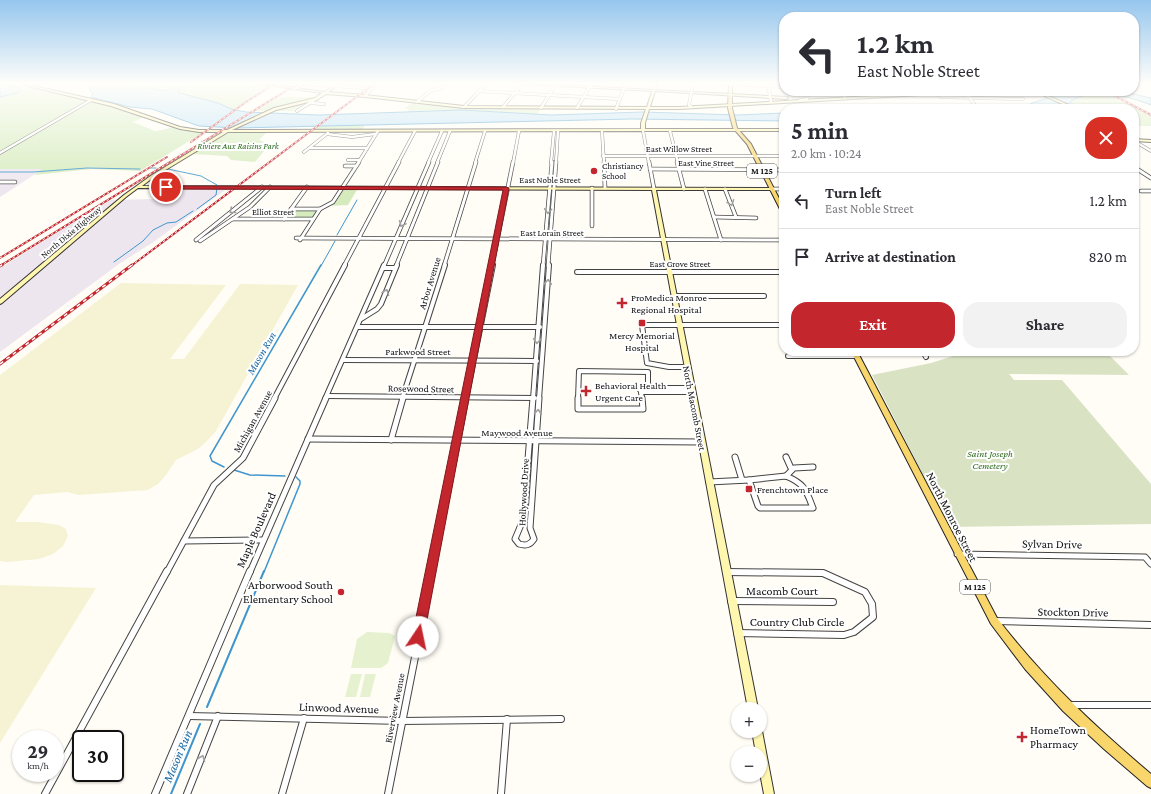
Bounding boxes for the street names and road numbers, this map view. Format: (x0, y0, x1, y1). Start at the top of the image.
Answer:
street label: East Willow Street (646, 144, 713, 154)
street label: East Vine Street (678, 158, 735, 168)
road number: M 125 (747, 164, 777, 178)
street label: East Noble Street (519, 175, 582, 185)
street label: North Dixie Highway (39, 203, 104, 260)
street label: Elliot Street (252, 207, 295, 217)
street label: East Lorain Street (520, 228, 585, 238)
street label: Arbor Avenue (416, 255, 443, 311)
street label: East Grove Street (649, 259, 712, 269)
street label: Parkwood Street (385, 346, 451, 357)
street label: North Macomb Street (681, 365, 708, 452)
street label: Rosewood Street (388, 382, 455, 395)
street label: Michigan Avenue (231, 388, 274, 454)
street label: Maywood Avenue (481, 427, 553, 438)
street label: Hollywood Drive (516, 457, 531, 526)
street label: North Monroe Street (923, 470, 981, 565)
street label: Maple Boulevard (233, 489, 279, 570)
street label: Sylvan Drive (1022, 536, 1082, 552)
road number: M 125 (960, 580, 990, 594)
street label: Macomb Court (746, 584, 819, 598)
street label: Stockton Drive (1038, 604, 1108, 620)
street label: Country Club Circle (750, 615, 844, 629)
street label: Riverview Avenue (382, 672, 407, 744)
street label: Linwood Avenue (299, 700, 379, 716)

